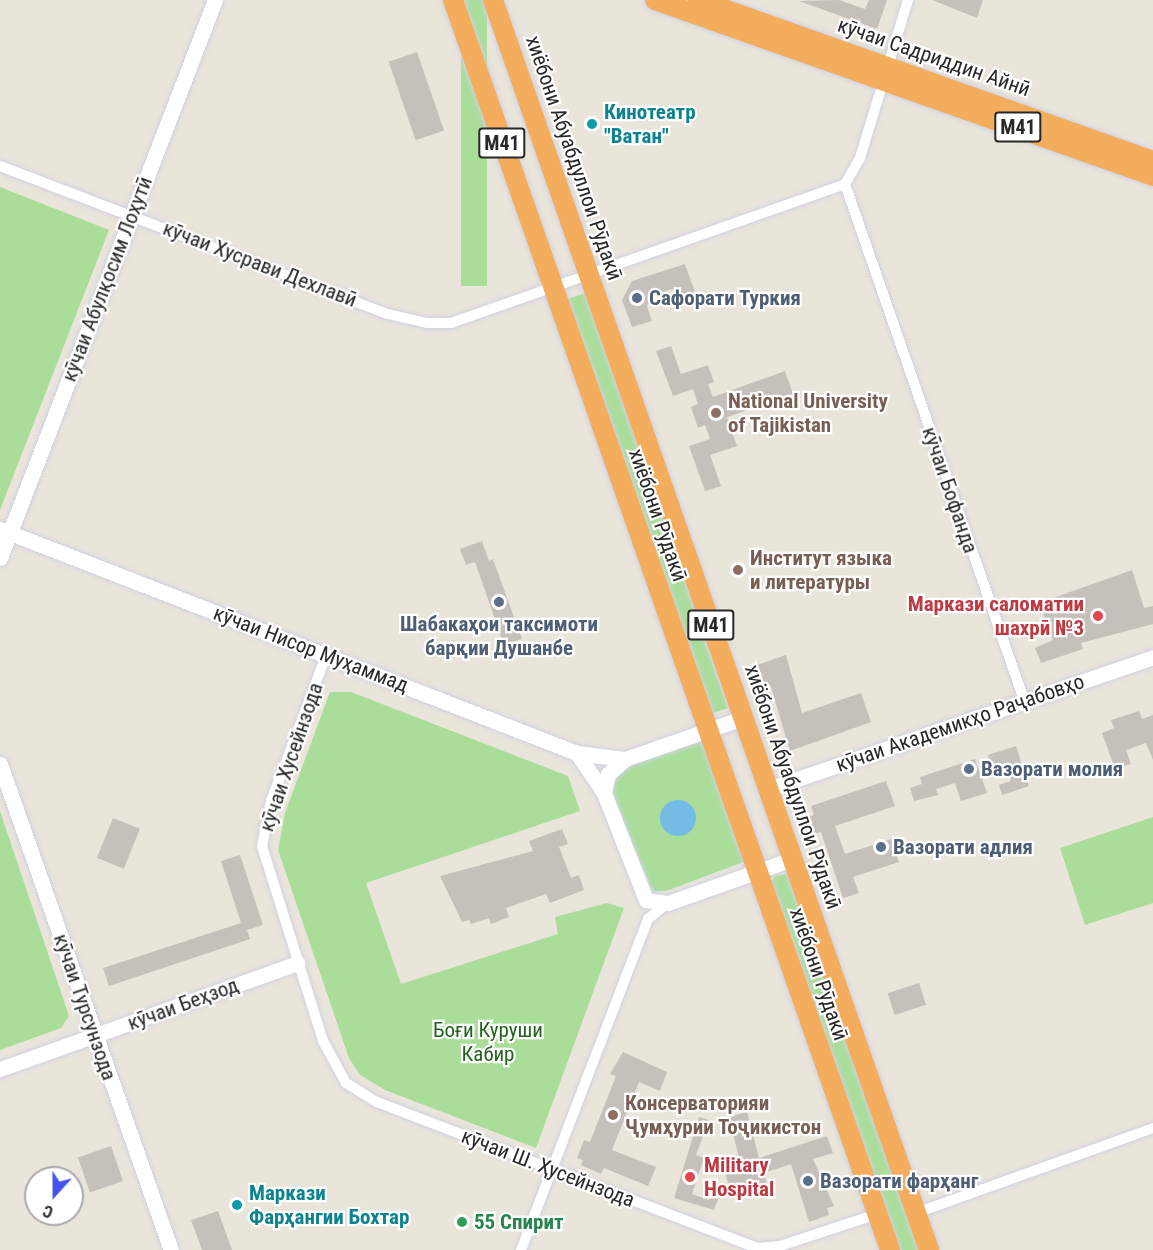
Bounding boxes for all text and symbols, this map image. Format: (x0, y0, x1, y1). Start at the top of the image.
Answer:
street label: кӯчаи Садриддин Айнӣ (834, 12, 1034, 102)
street label: хиёбони Абуабдуллои Рӯдакӣ (520, 33, 628, 283)
place label: Кинотеатр "Ватан" (604, 99, 696, 149)
road number: M41 (994, 110, 1042, 144)
marker: Кинотеатр "Ватан" (585, 117, 599, 131)
road number: M41 (478, 126, 526, 160)
street label: кӯчаи Абулқосим Лоҳутӣ (56, 173, 158, 385)
street label: кӯчаи Хусрави Дехлавӣ (160, 215, 360, 313)
place label: Сафорати Туркия (649, 285, 801, 311)
marker: Сафорати Туркия (630, 291, 644, 305)
place label: National University of Tajikistan (728, 388, 888, 438)
marker: National University of Tajikistan (709, 406, 723, 420)
street label: кӯчаи Бофанда (917, 424, 983, 556)
street label: хиёбони Рӯдакӣ (624, 445, 692, 585)
place label: Институт языка и литературы (750, 545, 892, 595)
marker: Институт языка и литературы (731, 563, 745, 577)
place label: Маркази саломатии шахрӣ №3 (908, 591, 1084, 641)
marker: Шабакаҳои таксимоти барқии Душанбе (492, 595, 506, 609)
street label: кӯчаи Нисор Муҳаммад (210, 600, 412, 698)
marker: Маркази саломатии шахрӣ №3 (1089, 607, 1107, 625)
road number: M41 (687, 608, 735, 642)
place label: Шабакаҳои таксимоти барқии Душанбе (400, 611, 598, 661)
street label: хиёбони Абуабдуллои Рӯдакӣ (739, 662, 847, 912)
street label: кӯчаи Академикҳо Раҷабовҳо (833, 669, 1087, 777)
street label: кӯчаи Хусейнзода (254, 679, 328, 835)
place label: Вазорати молия (981, 756, 1123, 782)
marker: Вазорати молия (962, 762, 976, 776)
place label: Вазорати адлия (893, 834, 1033, 860)
marker: Вазорати адлия (874, 840, 888, 854)
street label: хиёбони Рӯдакӣ (785, 904, 853, 1044)
street label: кӯчаи Турсунзода (48, 930, 122, 1084)
street label: кӯчаи Беҳзод (124, 972, 242, 1036)
park label: Боғи Куруши Кабир (433, 1017, 543, 1067)
place label: Консерваторияи Ҷумҳурии Тоҷикистон (625, 1090, 822, 1140)
marker: Консерваторияи Ҷумҳурии Тоҷикистон (606, 1108, 620, 1122)
street label: кӯчаи Ш. Ҳусейнзода (458, 1123, 638, 1213)
place label: Military Hospital (704, 1152, 774, 1202)
north arrow (24, 1166, 84, 1226)
marker: Military Hospital (681, 1168, 699, 1186)
place label: Вазорати фарҳанг (820, 1168, 978, 1194)
marker: Вазорати фарҳанг (801, 1174, 815, 1188)
place label: Маркази Фарҳангии Бохтар (249, 1180, 409, 1230)
marker: Маркази Фарҳангии Бохтар (230, 1198, 244, 1212)
text: С (40, 1201, 56, 1222)
place label: 55 Спирит (474, 1209, 563, 1235)
marker: 55 Спирит (455, 1215, 469, 1229)

